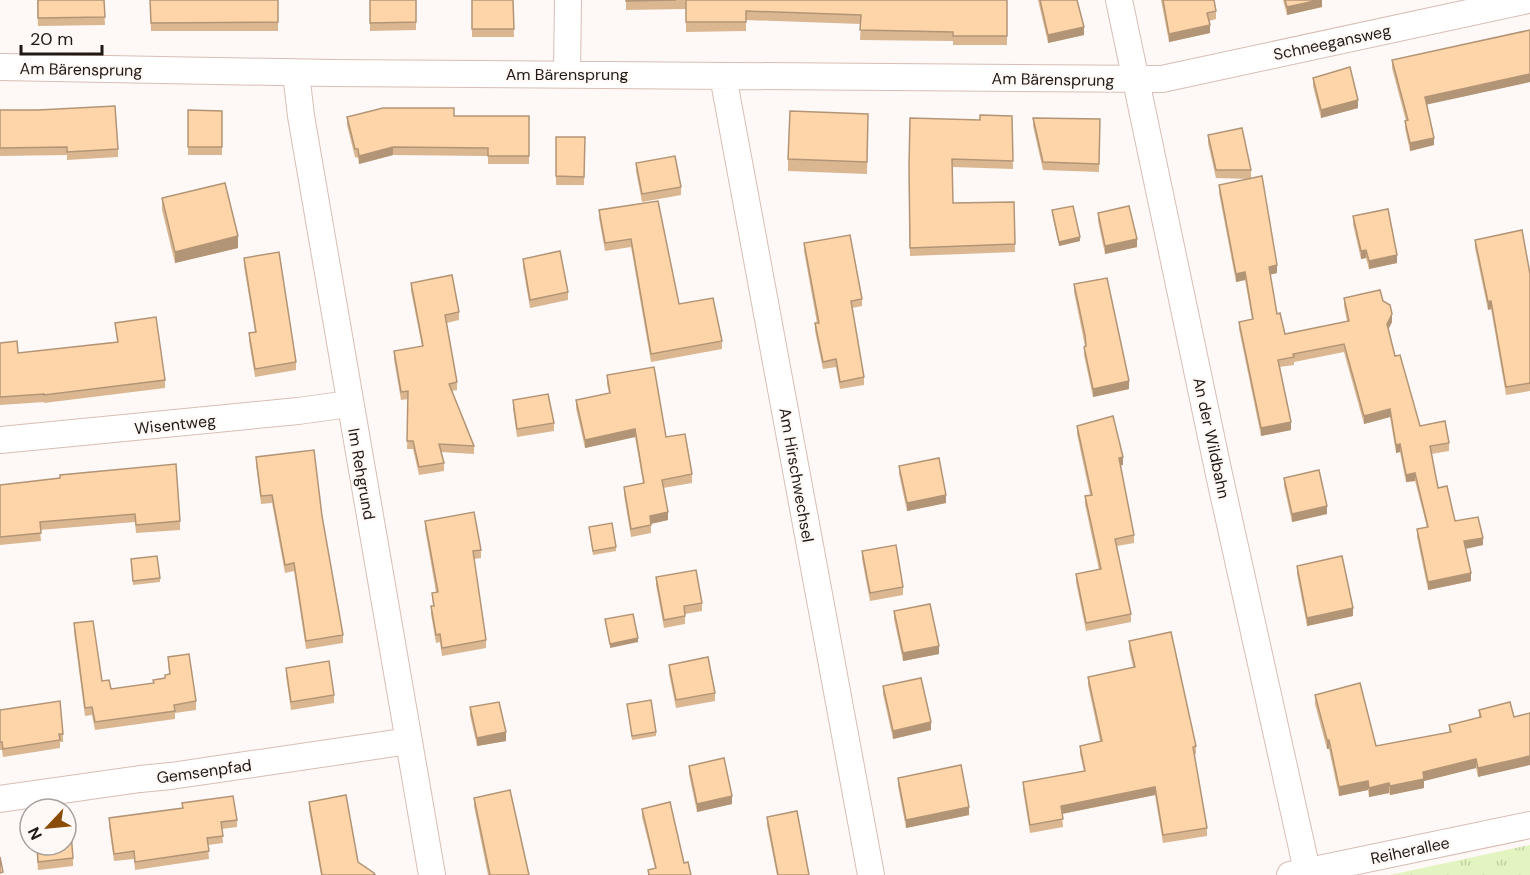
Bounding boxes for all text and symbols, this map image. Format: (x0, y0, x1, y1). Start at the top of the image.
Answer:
scale bar (21, 18, 102, 56)
street label: Schneegansweg (1272, 20, 1393, 65)
text: 20 m (30, 27, 73, 51)
street label: Am Bärensprung (20, 58, 143, 81)
street label: Am Bärensprung (506, 64, 628, 85)
street label: Am Bärensprung (992, 68, 1115, 91)
street label: An der Wildbahn (1188, 376, 1235, 501)
street label: Am Hirschwechsel (774, 406, 819, 544)
street label: Wisentweg (133, 410, 217, 439)
street label: Im Rehgrund (343, 427, 380, 522)
street label: Gemsenpfad (155, 754, 253, 789)
north arrow (18, 797, 78, 857)
text: N (23, 824, 47, 843)
street label: Reiherallee (1369, 832, 1452, 869)

